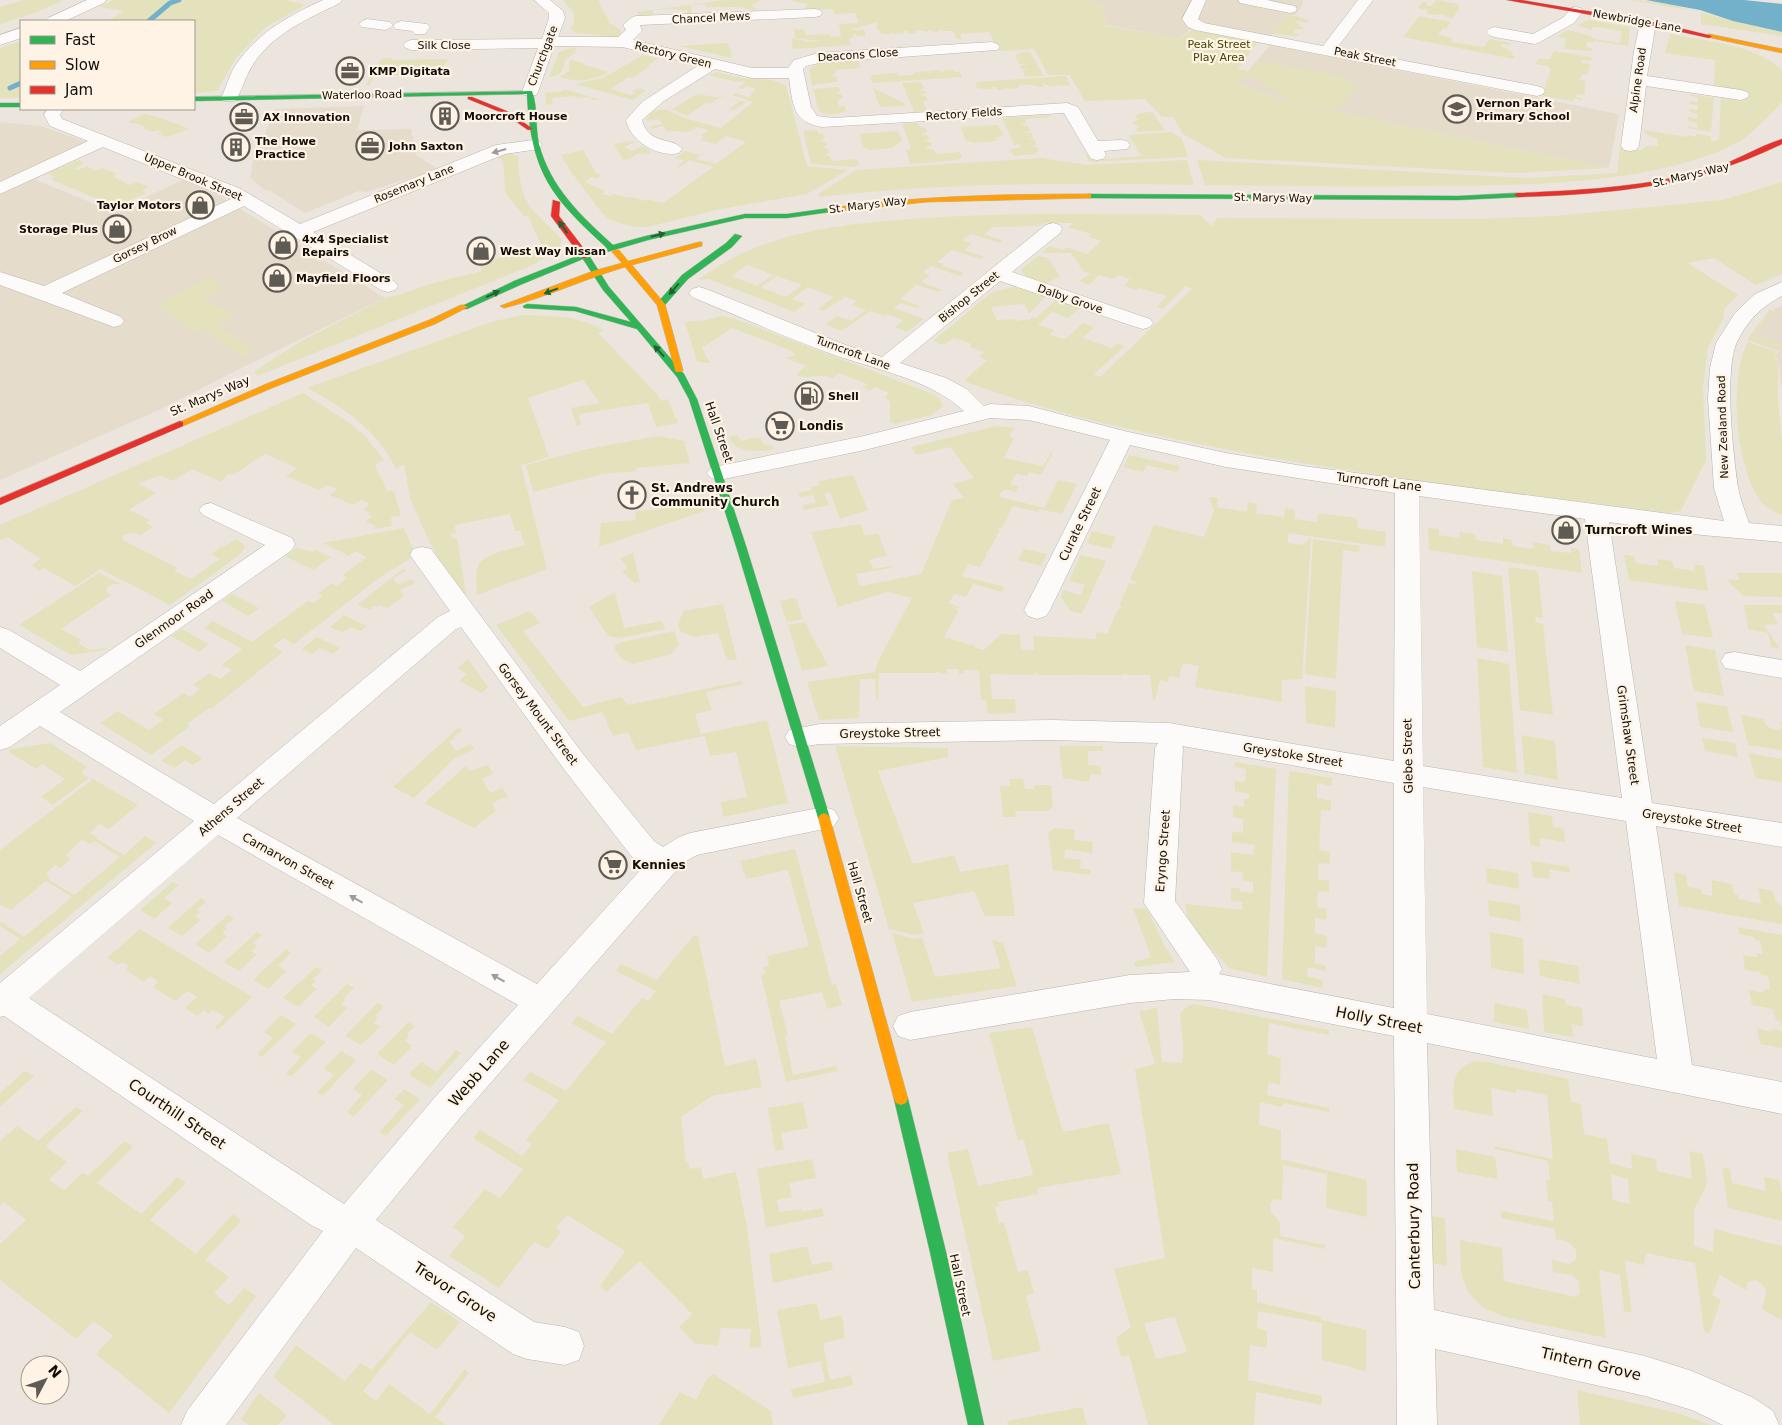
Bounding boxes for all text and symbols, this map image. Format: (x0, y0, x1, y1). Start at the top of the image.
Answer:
street label: Newbridge Lane (1592, 7, 1682, 35)
street label: Chancel Mews (671, 9, 751, 27)
legend (20, 20, 195, 110)
street label: Churchgate (526, 24, 561, 88)
text: Fast (65, 31, 95, 49)
park label: Peak Street Play Area (1187, 38, 1251, 64)
street label: Silk Close (418, 39, 471, 52)
street label: Rectory Green (633, 39, 713, 71)
street label: Peak Street (1333, 45, 1398, 70)
street label: Deacons Close (817, 46, 899, 64)
street label: Alpine Road (1627, 47, 1649, 113)
text: Slow (65, 56, 100, 74)
office icon: KMP Digitata (335, 56, 365, 86)
place label: KMP Digitata (369, 65, 450, 78)
text: Jam (64, 81, 93, 99)
street label: Waterloo Road (322, 88, 402, 102)
school or university icon: Vernon Park Primary School (1442, 94, 1472, 124)
place label: Vernon Park Primary School (1476, 97, 1570, 123)
building icon: Moorcroft House (430, 101, 460, 131)
office icon: AX Innovation (229, 102, 259, 132)
street label: Rectory Fields (925, 105, 1003, 123)
place label: Moorcroft House (464, 110, 567, 123)
place label: AX Innovation (263, 111, 350, 124)
office icon: John Saxton (355, 131, 385, 161)
building icon: The Howe Practice (221, 132, 251, 162)
place label: The Howe Practice (255, 135, 316, 161)
place label: John Saxton (388, 140, 463, 153)
one-way arrow (492, 147, 507, 155)
street label: Upper Brook Street (142, 150, 245, 204)
street label: St. Marys Way (1651, 160, 1731, 190)
street label: Rosemary Lane (372, 162, 456, 206)
shop icon: Taylor Motors (185, 190, 215, 220)
street label: St. Marys Way (1234, 191, 1313, 205)
street label: St. Marys Way (828, 194, 908, 216)
place label: Taylor Motors (97, 199, 181, 212)
shop icon: Storage Plus (102, 214, 132, 244)
one-way arrow (558, 221, 569, 234)
place label: Storage Plus (19, 223, 98, 236)
street label: Gorsey Brow (111, 224, 179, 266)
shop icon: 4x4 Specialist Repairs (268, 230, 298, 260)
one-way arrow (651, 231, 666, 239)
place label: 4x4 Specialist Repairs (302, 233, 389, 259)
shop icon: West Way Nissan (466, 236, 496, 266)
place label: West Way Nissan (500, 245, 606, 258)
shop icon: Mayfield Floors (262, 263, 292, 293)
street label: Bishop Street (936, 268, 1002, 325)
place label: Mayfield Floors (296, 272, 391, 285)
one-way arrow (669, 282, 680, 295)
street label: Dalby Grove (1036, 282, 1105, 316)
one-way arrow (543, 288, 558, 295)
one-way arrow (486, 290, 500, 298)
street label: Turncroft Lane (813, 333, 892, 373)
one-way arrow (654, 345, 665, 358)
street label: St. Marys Way (168, 373, 252, 419)
street label: New Zealand Road (1715, 375, 1731, 479)
fuel station icon: Shell (794, 381, 824, 411)
place label: Shell (828, 390, 859, 403)
street label: Hall Street (702, 400, 736, 464)
supermarket icon: Londis (765, 411, 795, 441)
place label: Londis (799, 419, 843, 433)
street label: Turncroft Lane (1335, 470, 1422, 494)
church icon: St. Andrews Community Church (617, 480, 647, 510)
place label: St. Andrews Community Church (651, 481, 779, 509)
street label: Curate Street (1056, 484, 1104, 563)
shop icon: Turncroft Wines (1551, 515, 1581, 545)
place label: Turncroft Wines (1585, 523, 1692, 537)
street label: Glenmoor Road (132, 587, 216, 651)
street label: Gorsey Mount Street (495, 660, 581, 768)
street label: Grimshaw Street (1614, 684, 1642, 786)
street label: Glebe Street (1400, 718, 1416, 794)
street label: Greystoke Street (839, 725, 941, 741)
street label: Greystoke Street (1242, 740, 1344, 770)
street label: Athens Street (196, 775, 267, 839)
street label: Greystoke Street (1641, 806, 1743, 836)
street label: Eryngo Street (1153, 809, 1173, 893)
street label: Carnarvon Street (240, 830, 337, 892)
supermarket icon: Kennies (598, 850, 628, 880)
place label: Kennies (632, 858, 686, 872)
street label: Hall Street (845, 860, 876, 925)
one-way arrow (349, 895, 364, 903)
one-way arrow (491, 974, 505, 983)
street label: Holly Street (1334, 1003, 1424, 1037)
street label: Webb Lane (445, 1036, 513, 1110)
street label: Courthill Street (125, 1075, 229, 1153)
street label: Canterbury Road (1404, 1162, 1424, 1290)
street label: Hall Street (947, 1253, 973, 1318)
street label: Trevor Grove (409, 1258, 500, 1326)
street label: Tintern Grove (1538, 1343, 1643, 1384)
north arrow (20, 1355, 70, 1405)
text: N (45, 1362, 65, 1381)

